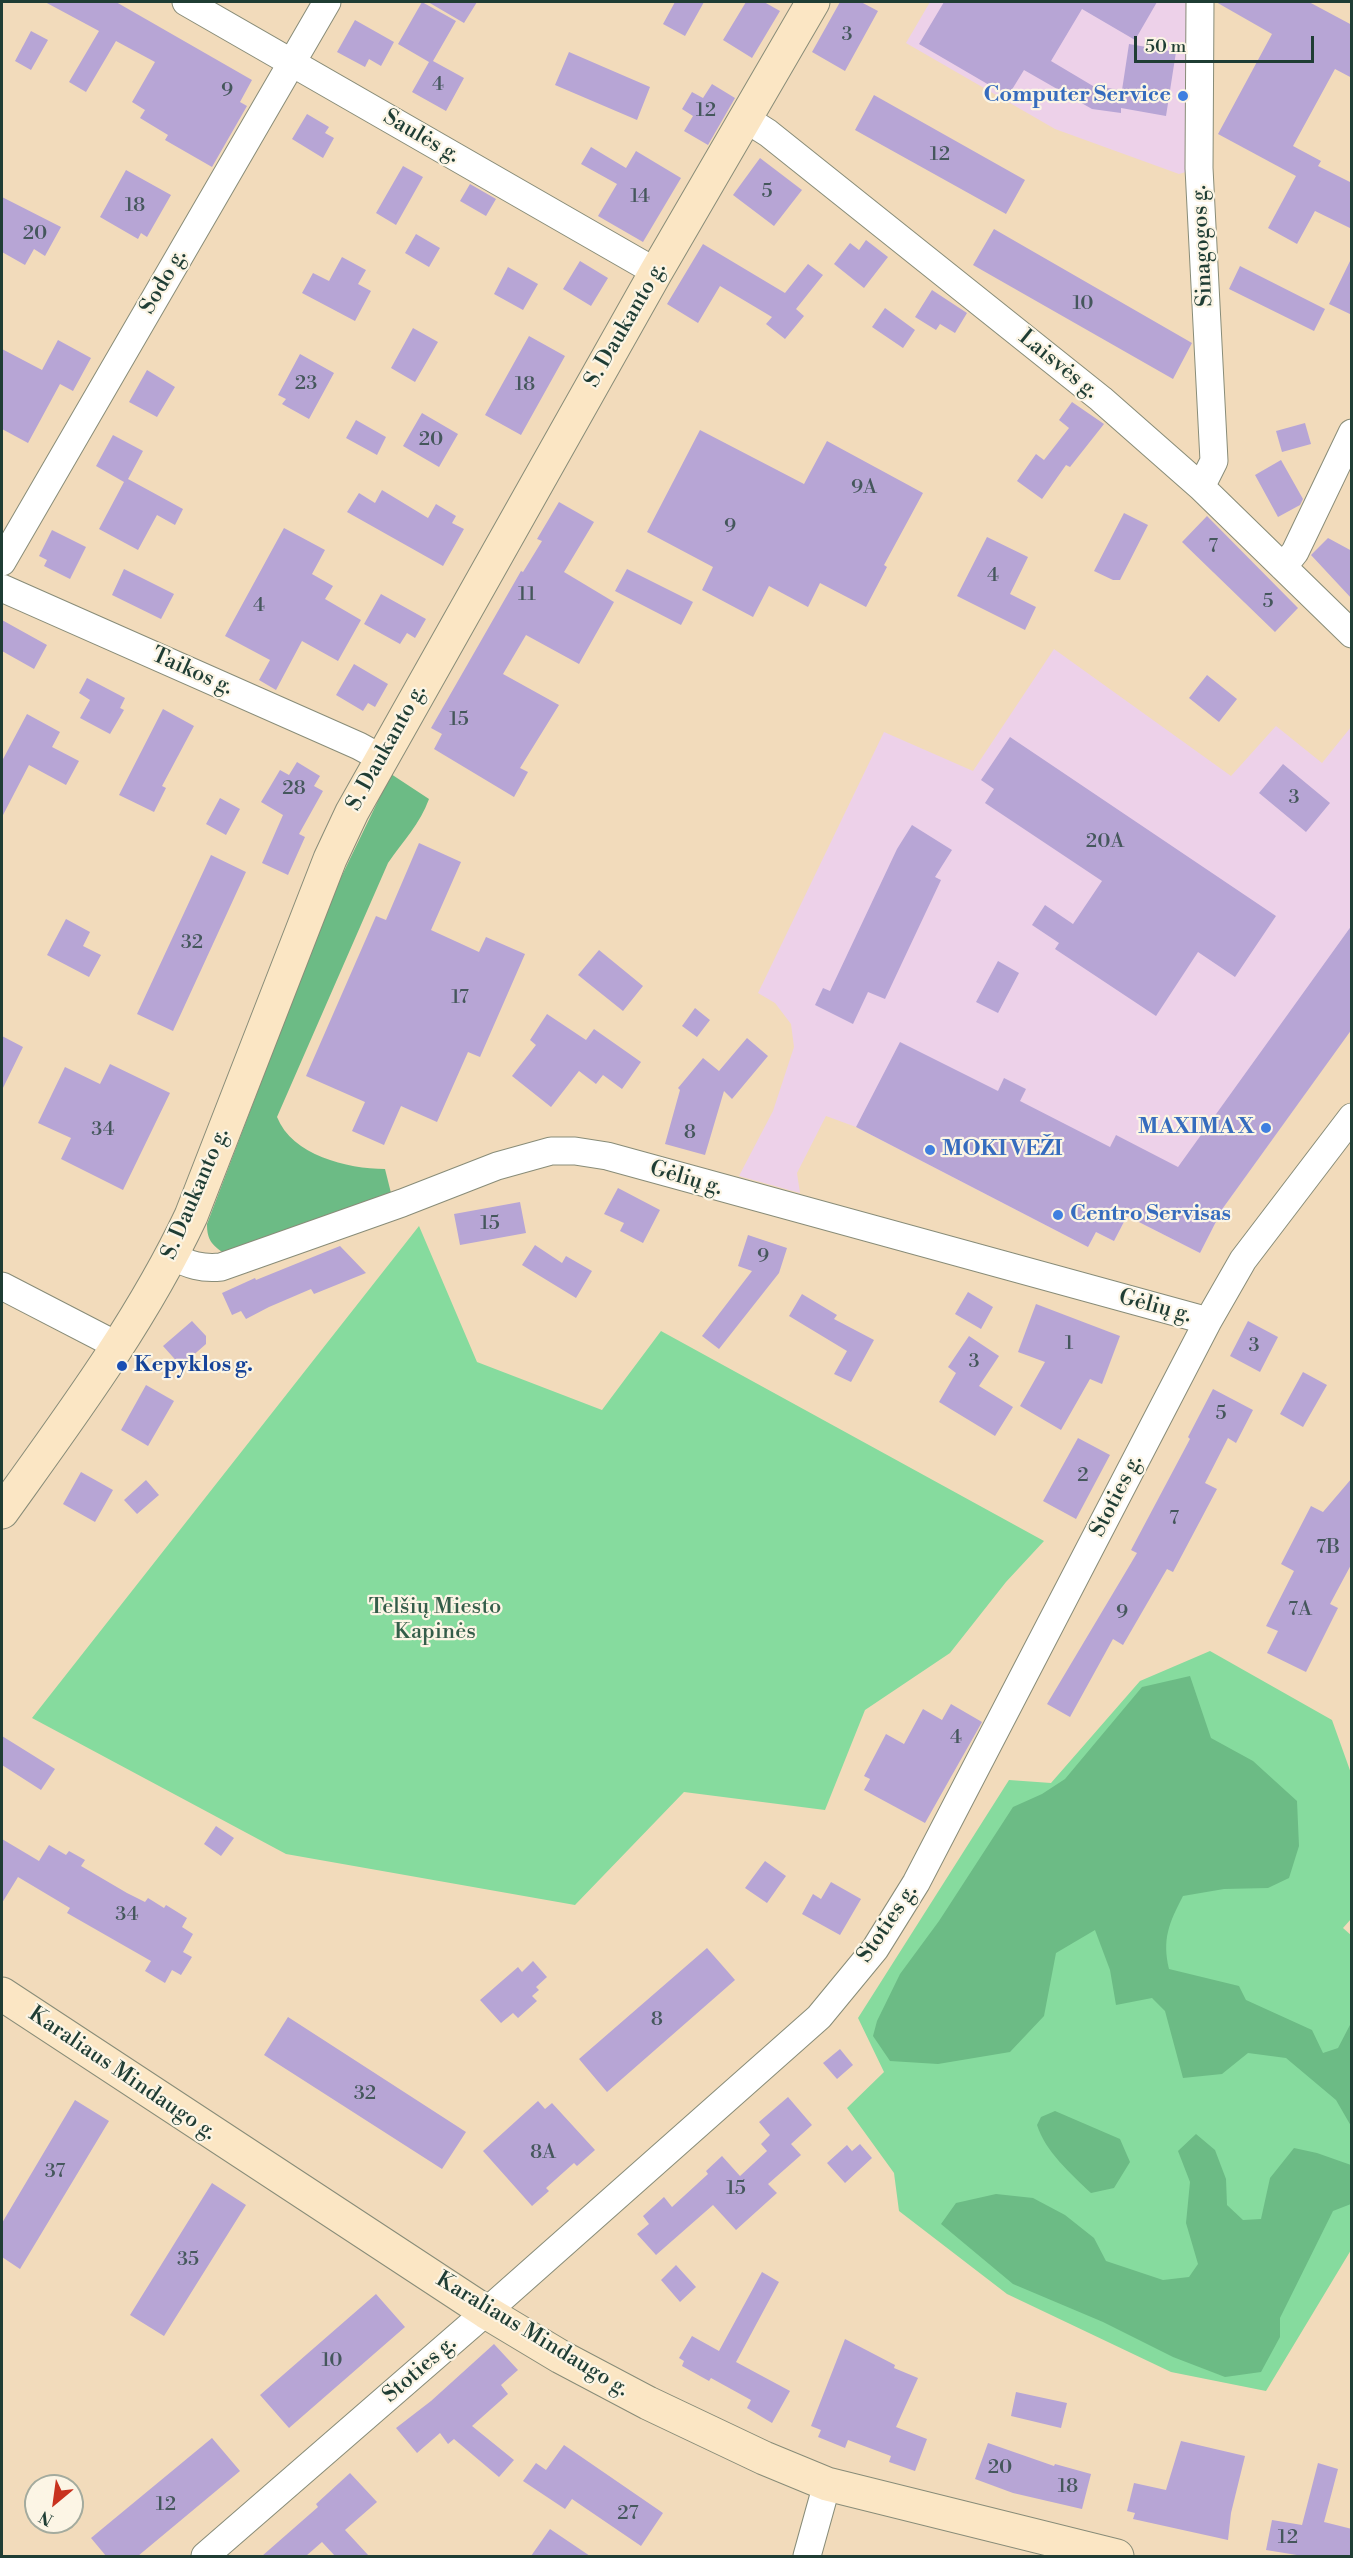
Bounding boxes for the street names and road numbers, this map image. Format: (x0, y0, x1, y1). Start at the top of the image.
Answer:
street label: Saulės g. (378, 105, 464, 169)
street label: Sinagogos g. (1187, 184, 1219, 308)
street label: Sodo g. (135, 245, 193, 319)
street label: S. Daukanto g. (579, 258, 673, 392)
street label: Laisvės g. (1013, 325, 1103, 405)
street label: Taikos g. (147, 642, 237, 702)
street label: S. Daukanto g. (341, 680, 433, 816)
street label: S. Daukanto g. (156, 1124, 236, 1264)
street label: Gėlių g. (647, 1156, 725, 1202)
street label: Gėlių g. (1116, 1285, 1194, 1329)
street label: Stoties g. (1085, 1450, 1149, 1542)
street label: Stoties g. (852, 1880, 924, 1968)
street label: Karaliaus Mindaugo g. (23, 2001, 221, 2147)
street label: Karaliaus Mindaugo g. (431, 2267, 633, 2403)
street label: Stoties g. (378, 2331, 462, 2409)

